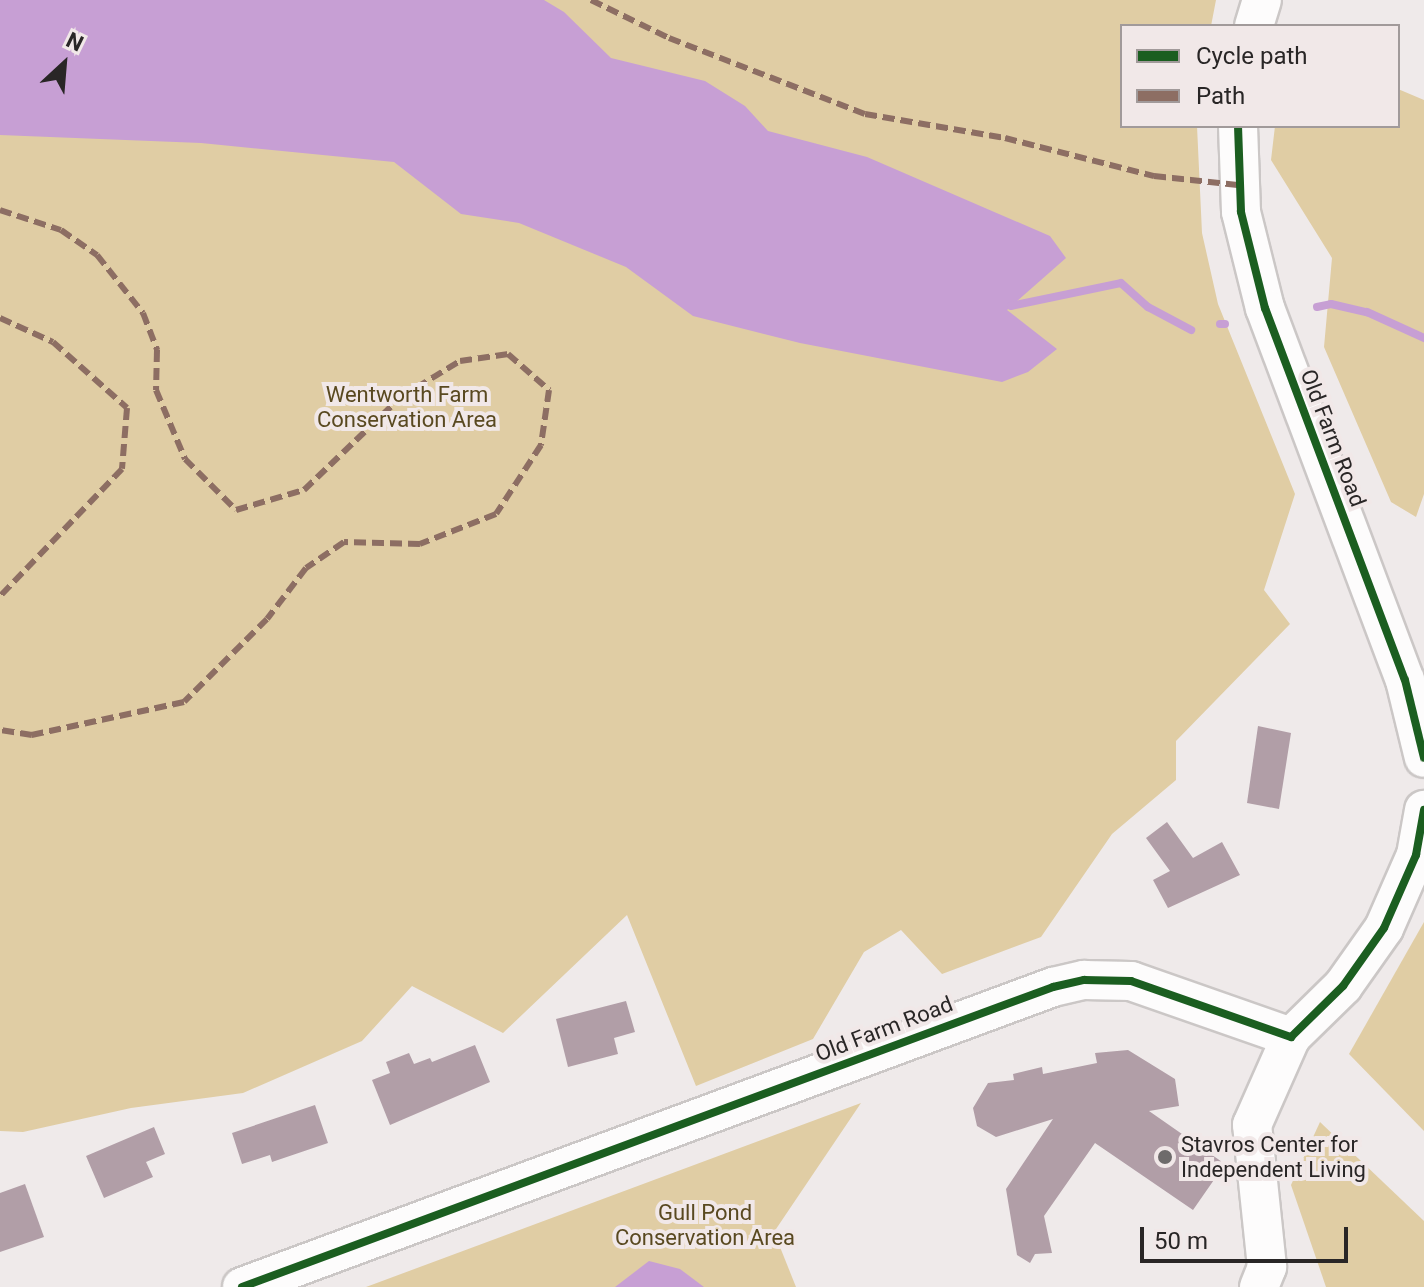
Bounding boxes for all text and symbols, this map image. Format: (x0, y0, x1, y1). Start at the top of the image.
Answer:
north arrow (24, 24, 104, 104)
legend (1120, 24, 1400, 128)
text: N (62, 27, 87, 57)
text: Cycle path (1196, 42, 1308, 70)
text: Path (1196, 82, 1245, 110)
street label: Old Farm Road (1295, 366, 1371, 510)
park label: Wentworth Farm Conservation Area (317, 381, 497, 432)
street label: Old Farm Road (812, 991, 956, 1067)
place label: Stavros Center for Independent Living (1181, 1131, 1366, 1182)
marker: Stavros Center for Independent Living (1156, 1148, 1174, 1166)
park label: Gull Pond Conservation Area (615, 1199, 795, 1250)
scale bar (1144, 1211, 1352, 1261)
text: 50 m (1154, 1227, 1208, 1255)

